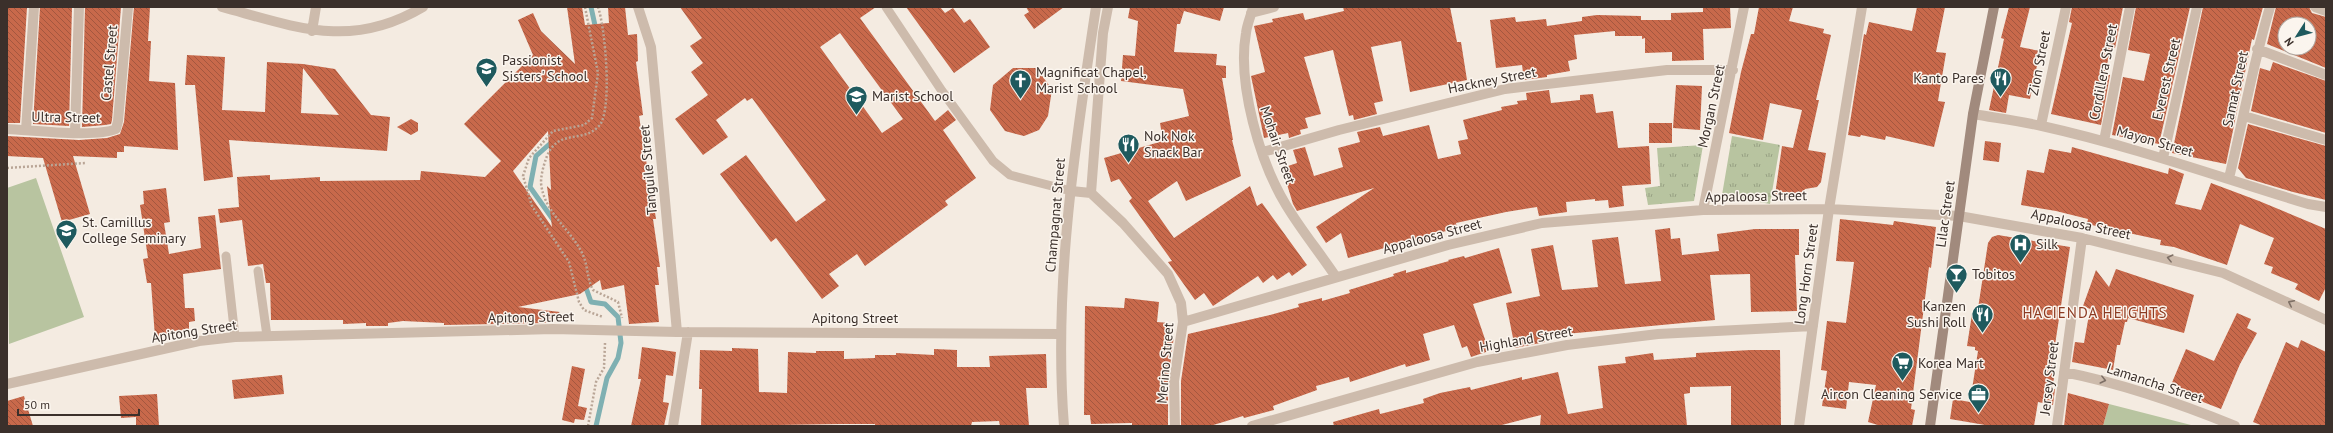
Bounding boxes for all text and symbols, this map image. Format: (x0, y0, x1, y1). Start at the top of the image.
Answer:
north arrow (2277, 16, 2317, 56)
street label: Cordillera Street (2085, 22, 2121, 122)
street label: Castel Street (97, 24, 121, 102)
street label: Zion Street (2024, 29, 2054, 97)
text: N (2281, 35, 2297, 49)
street label: Everest Street (2148, 36, 2184, 122)
street label: Samat Street (2218, 49, 2252, 128)
place label: Passionist Sisters' School (502, 51, 588, 85)
school or university icon: Passionist Sisters' School (474, 55, 500, 88)
street label: Morgan Street (1693, 62, 1729, 149)
place label: Magnificat Chapel, Marist School (1036, 63, 1147, 97)
street label: Hackney Street (1446, 63, 1538, 97)
restaurant icon: Kanto Pares (1987, 65, 2013, 98)
church icon: Magnificat Chapel, Marist School (1008, 67, 1034, 100)
place label: Kanto Pares (1913, 69, 1984, 87)
school or university icon: Marist School (844, 83, 870, 116)
place label: Marist School (872, 87, 953, 105)
street label: Mohair Street (1256, 104, 1300, 187)
street label: Ultra Street (31, 107, 101, 127)
street label: Mayon Street (2115, 121, 2196, 161)
street label: Tanguile Street (635, 124, 661, 216)
place label: Nok Nok Snack Bar (1144, 127, 1202, 161)
restaurant icon: Nok Nok Snack Bar (1116, 131, 1142, 164)
street label: Champagnat Street (1041, 157, 1069, 273)
street label: Lilac Street (1931, 179, 1959, 249)
street label: Appaloosa Street (1705, 186, 1807, 206)
street label: Appaloosa Street (2029, 205, 2133, 243)
place label: St. Camillus College Seminary (82, 213, 187, 247)
street label: Appaloosa Street (1381, 214, 1484, 258)
school or university icon: St. Camillus College Seminary (53, 217, 79, 250)
street label: Long Horn Street (1790, 222, 1822, 326)
hospital icon: Silk (2007, 231, 2033, 264)
place label: Silk (2036, 235, 2058, 253)
one-way arrow (2166, 254, 2173, 263)
bar icon: Tobitos (1944, 261, 1970, 294)
place label: Tobitos (1972, 265, 2015, 283)
place label: Kanzen Sushi Roll (1907, 297, 1966, 331)
one-way arrow (2288, 300, 2295, 308)
restaurant icon: Kanzen Sushi Roll (1969, 301, 1995, 334)
district label: HACIENDA HEIGHTS (2022, 303, 2168, 322)
street label: Apitong Street (488, 307, 575, 327)
street label: Apitong Street (812, 309, 898, 327)
street label: Apitong Street (150, 315, 238, 347)
street label: Merino Street (1152, 321, 1178, 404)
street label: Highland Street (1478, 322, 1574, 356)
street label: Jersey Street (2035, 340, 2062, 417)
supermarket icon: Korea Mart (1889, 350, 1915, 383)
place label: Korea Mart (1918, 354, 1984, 372)
street label: Lamancha Street (2105, 359, 2206, 407)
one-way arrow (2099, 375, 2106, 384)
office icon: Aircon Cleaning Service (1965, 381, 1991, 414)
place label: Aircon Cleaning Service (1821, 385, 1962, 403)
scale bar (18, 391, 139, 417)
text: 50 m (24, 397, 50, 412)

